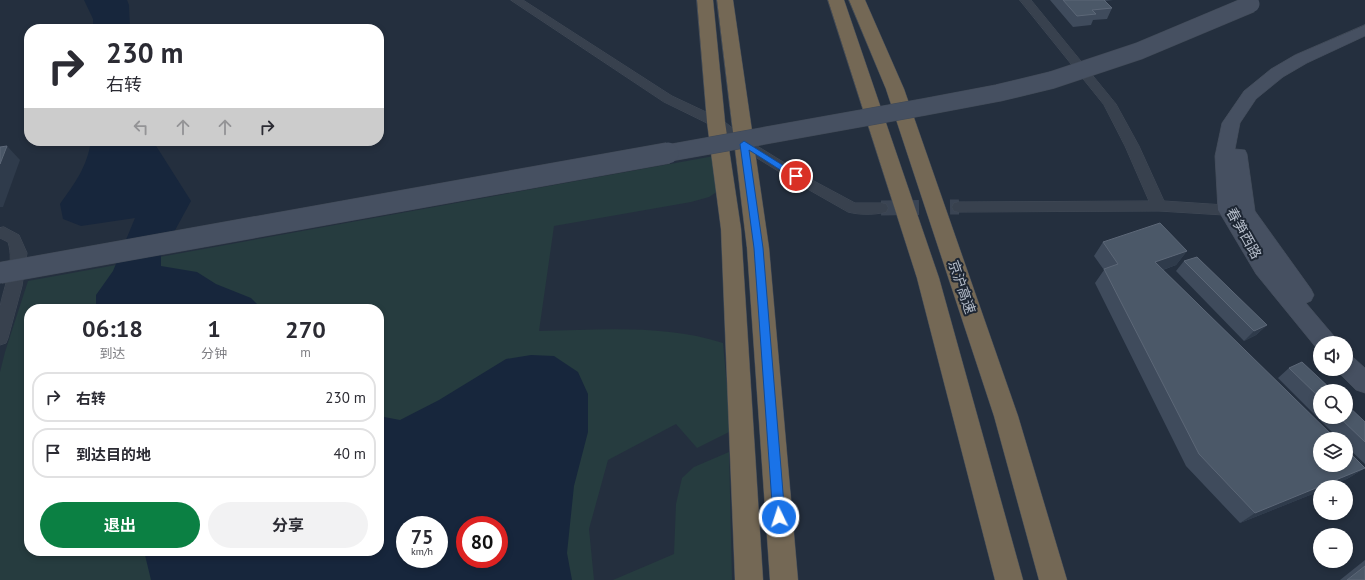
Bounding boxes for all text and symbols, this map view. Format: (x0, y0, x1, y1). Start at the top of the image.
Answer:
text: 230 m (106, 34, 183, 71)
icon: right (40, 40, 92, 92)
text: 右转 (106, 73, 142, 96)
icon: left (130, 116, 152, 138)
icon: ahead (172, 116, 194, 138)
icon: ahead (214, 116, 236, 138)
icon: right (256, 116, 278, 138)
pin (779, 159, 813, 193)
icon: arrive (785, 165, 807, 187)
street label: 春笋西路 (1223, 204, 1265, 262)
street label: 京沪高速 (944, 258, 980, 316)
text: 06:18 (82, 313, 143, 344)
text: 1 (207, 313, 221, 344)
text: 270 (285, 314, 326, 345)
map controls (1313, 336, 1353, 568)
button: sound (1313, 336, 1353, 376)
text: m (300, 344, 311, 361)
text: 到达 (100, 345, 126, 362)
text: 分钟 (201, 345, 227, 362)
button: search (1313, 384, 1353, 424)
icon: right (42, 386, 64, 408)
text: 230 m (325, 388, 366, 407)
text: 右转 (76, 389, 106, 408)
button: layers (1313, 432, 1353, 472)
icon: arrive (42, 442, 64, 464)
text: 40 m (333, 444, 366, 463)
text: 到达目的地 (76, 445, 151, 464)
button: + (1313, 480, 1353, 520)
position arrow (758, 496, 800, 538)
button: 退出 (40, 502, 200, 548)
button: 分享 (208, 502, 368, 548)
speed limit sign: 80 (456, 516, 508, 568)
text: 75 (411, 524, 433, 550)
button: − (1313, 528, 1353, 568)
text: km/h (411, 545, 433, 558)

